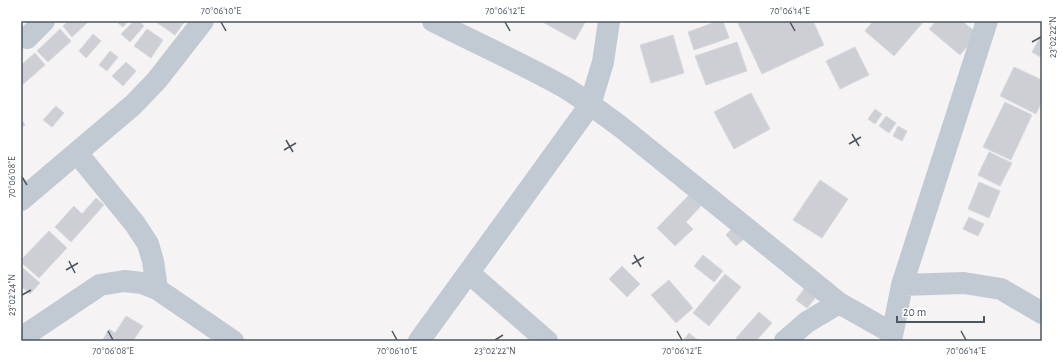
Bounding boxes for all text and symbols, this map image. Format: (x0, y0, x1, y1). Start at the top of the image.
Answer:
text: 70°06'10"E (201, 6, 241, 16)
text: 70°06'12"E (485, 6, 525, 16)
text: 70°06'14"E (770, 6, 810, 16)
text: 23°02'22"N (1048, 16, 1058, 58)
text: 70°06'08"E (7, 156, 17, 198)
text: 23°02'24"N (7, 274, 17, 316)
scale bar (897, 298, 984, 324)
text: 20 m (903, 306, 926, 318)
text: 70°06'08"E (92, 346, 134, 356)
text: 70°06'10"E (377, 346, 417, 356)
text: 23°02'22"N (474, 346, 516, 356)
text: 70°06'12"E (662, 346, 702, 356)
text: 70°06'14"E (946, 346, 986, 356)

